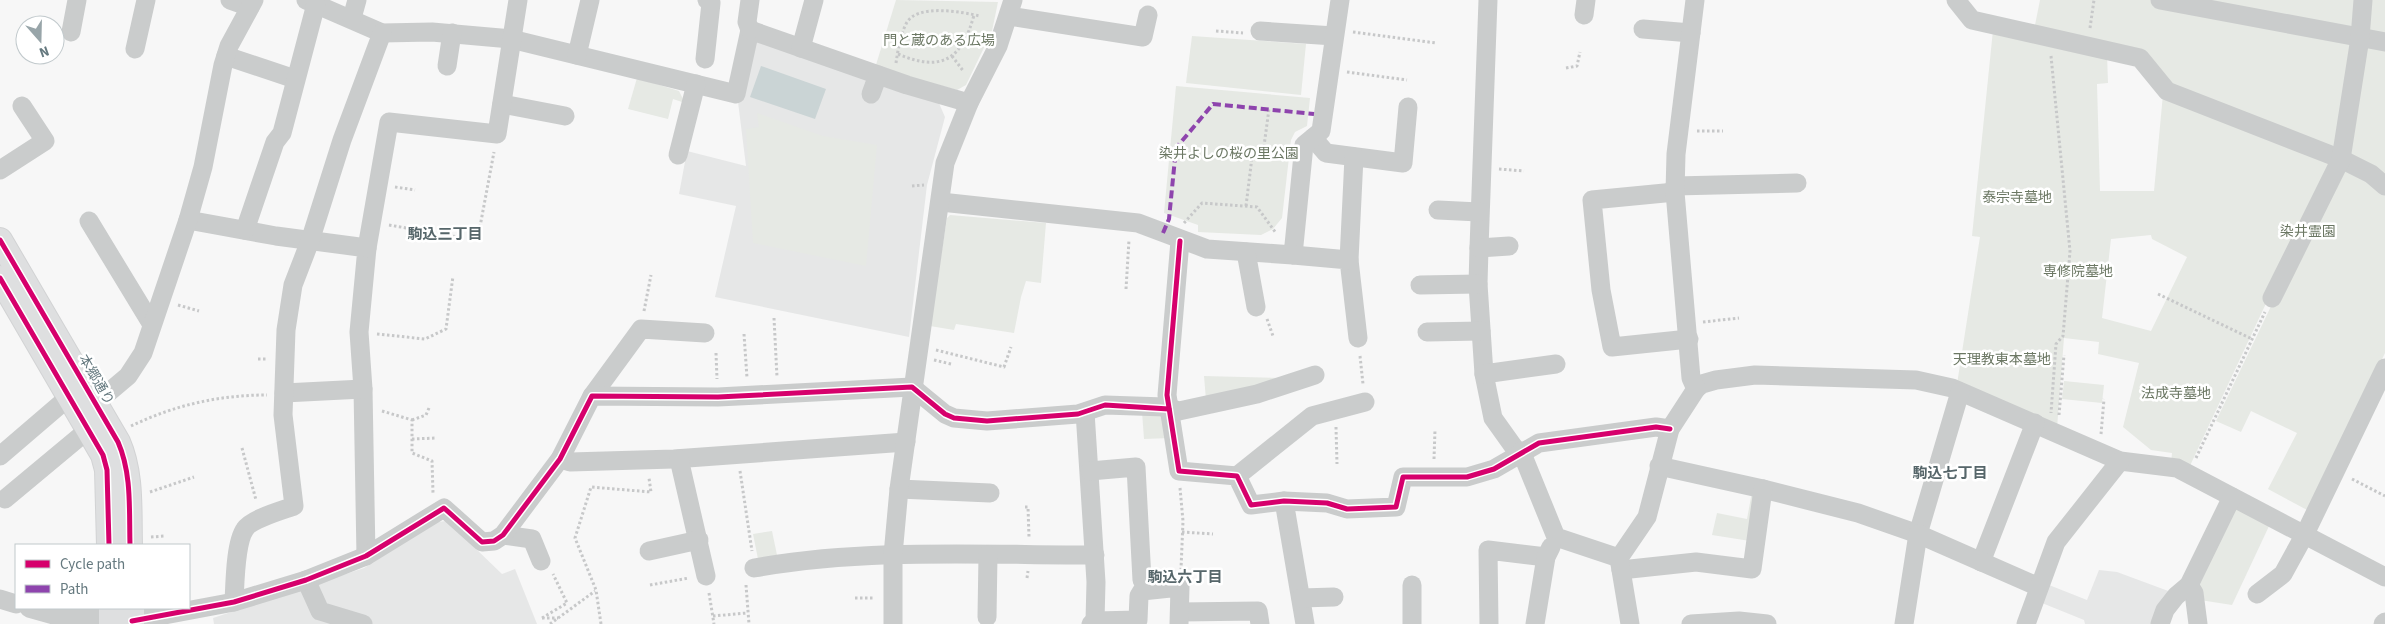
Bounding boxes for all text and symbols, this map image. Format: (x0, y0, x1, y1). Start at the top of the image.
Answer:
north arrow (15, 15, 65, 65)
park label: 門と蔵のある広場 (883, 31, 995, 51)
text: N (36, 40, 52, 62)
park label: 染井よしの桜の里公園 (1159, 144, 1299, 164)
park label: 泰宗寺墓地 (1982, 188, 2052, 208)
park label: 染井霊園 (2280, 222, 2336, 242)
district label: 駒込三丁目 (407, 224, 483, 245)
park label: 専修院墓地 (2043, 262, 2113, 282)
park label: 天理教東本墓地 (1953, 350, 2051, 370)
street label: 本郷通り (73, 351, 119, 409)
park label: 法成寺墓地 (2141, 384, 2211, 404)
district label: 駒込七丁目 (1912, 463, 1988, 484)
legend (15, 544, 190, 609)
text: Cycle path (60, 554, 125, 575)
district label: 駒込六丁目 (1147, 567, 1223, 588)
text: Path (60, 579, 88, 600)

